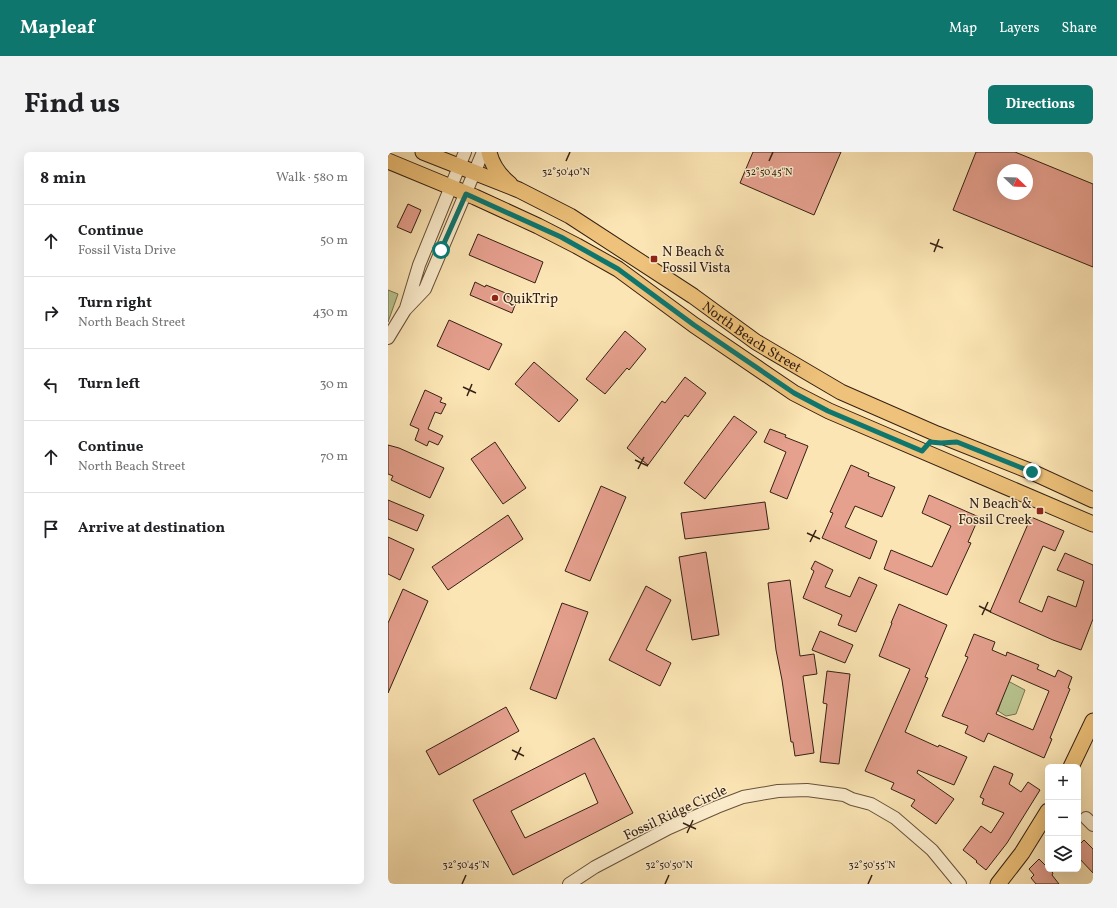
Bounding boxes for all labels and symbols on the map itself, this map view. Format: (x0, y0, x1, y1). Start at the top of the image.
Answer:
north arrow (997, 164, 1033, 200)
text: 32°50'40"N (542, 165, 591, 179)
text: 32°50'45"N (746, 165, 793, 179)
route start (432, 241, 450, 259)
place label: N Beach & Fossil Vista (662, 243, 730, 278)
marker: N Beach & Fossil Vista (649, 254, 659, 264)
place label: QuikTrip (503, 290, 558, 309)
marker: QuikTrip (490, 293, 500, 303)
street label: North Beach Street (698, 298, 805, 378)
route end (1023, 463, 1041, 481)
place label: N Beach & Fossil Creek (958, 495, 1032, 530)
marker: N Beach & Fossil Creek (1035, 506, 1045, 516)
street label: Fossil Ridge Circle (621, 781, 731, 846)
text: 32°50'45"N (443, 858, 490, 872)
text: 32°50'50"N (645, 858, 693, 872)
text: 32°50'55"N (849, 858, 896, 872)

